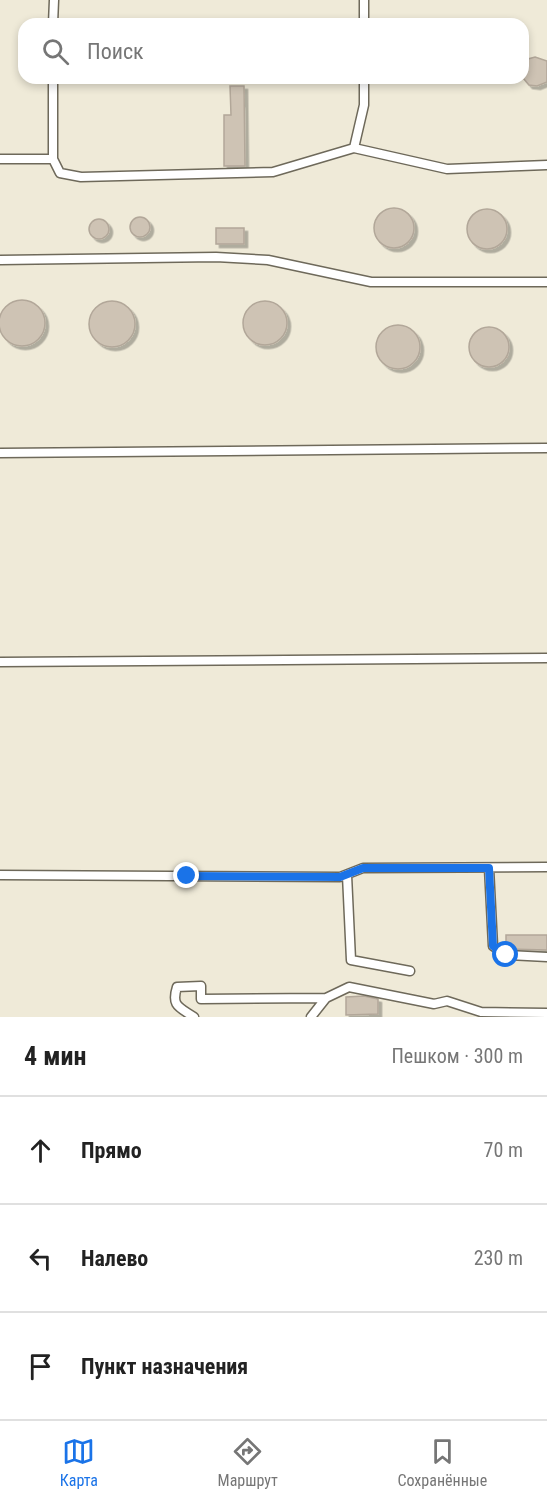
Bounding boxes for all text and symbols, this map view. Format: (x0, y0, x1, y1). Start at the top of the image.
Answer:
search box (18, 18, 529, 84)
icon: search (39, 35, 72, 68)
text: Поиск (87, 39, 144, 64)
route end (173, 862, 199, 888)
route start (492, 941, 518, 967)
text: 4 мин (24, 1041, 86, 1071)
text: Пешком · 300 m (391, 1044, 523, 1068)
icon: ahead (24, 1134, 57, 1167)
text: Прямо (81, 1138, 142, 1163)
text: 70 m (484, 1138, 523, 1162)
icon: left (24, 1242, 57, 1275)
text: Налево (81, 1246, 148, 1271)
text: 230 m (474, 1246, 523, 1270)
icon: arrive (24, 1350, 57, 1383)
text: Пункт назначения (81, 1354, 248, 1379)
tab: Карта (60, 1435, 98, 1490)
tab: Маршрут (218, 1435, 278, 1490)
tab: Сохранённые (397, 1435, 487, 1490)

